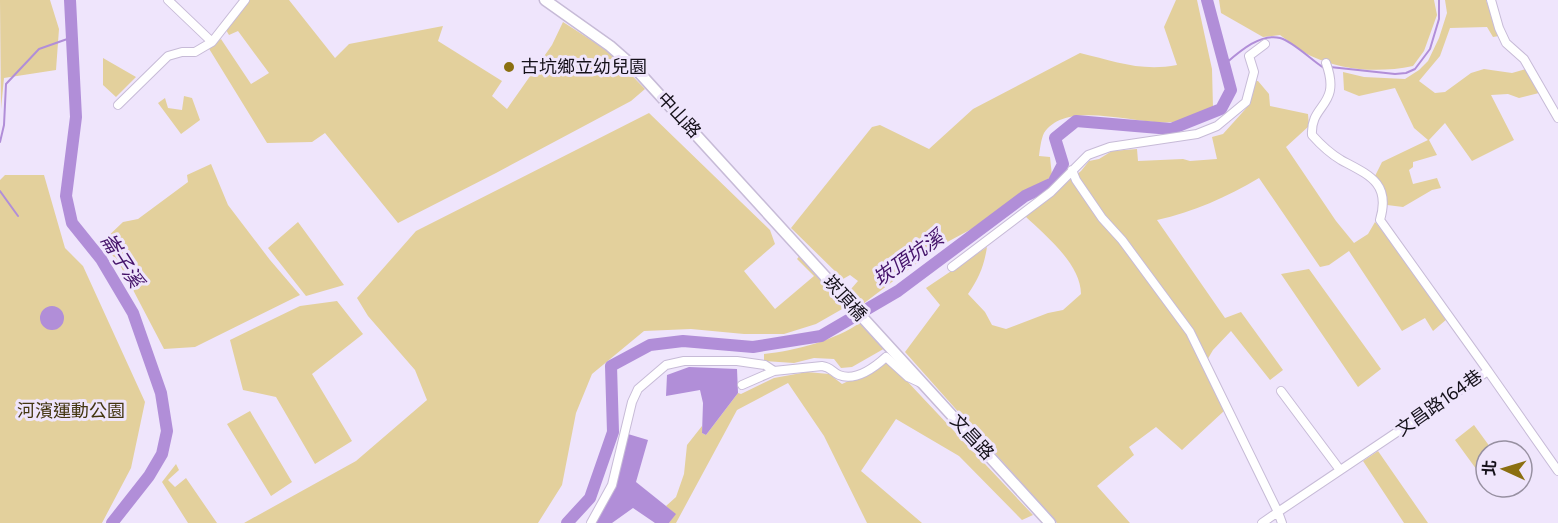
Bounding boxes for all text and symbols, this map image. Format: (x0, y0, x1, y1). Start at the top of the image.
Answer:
place label: 古坑鄉立幼兒園 (521, 56, 647, 78)
marker: 古坑鄉立幼兒園 (502, 60, 516, 74)
street label: 中山路 (653, 88, 705, 142)
water label: 崁頂坑溪 (868, 224, 950, 291)
water label: 崙子溪 (96, 228, 150, 294)
street label: 崁頂橋 (819, 271, 871, 325)
street label: 文昌路164巷 (1391, 365, 1487, 441)
park label: 河濱運動公園 (17, 400, 125, 422)
street label: 文昌路 (946, 410, 998, 464)
north arrow (1474, 439, 1534, 499)
text: 北 (1479, 459, 1500, 477)

